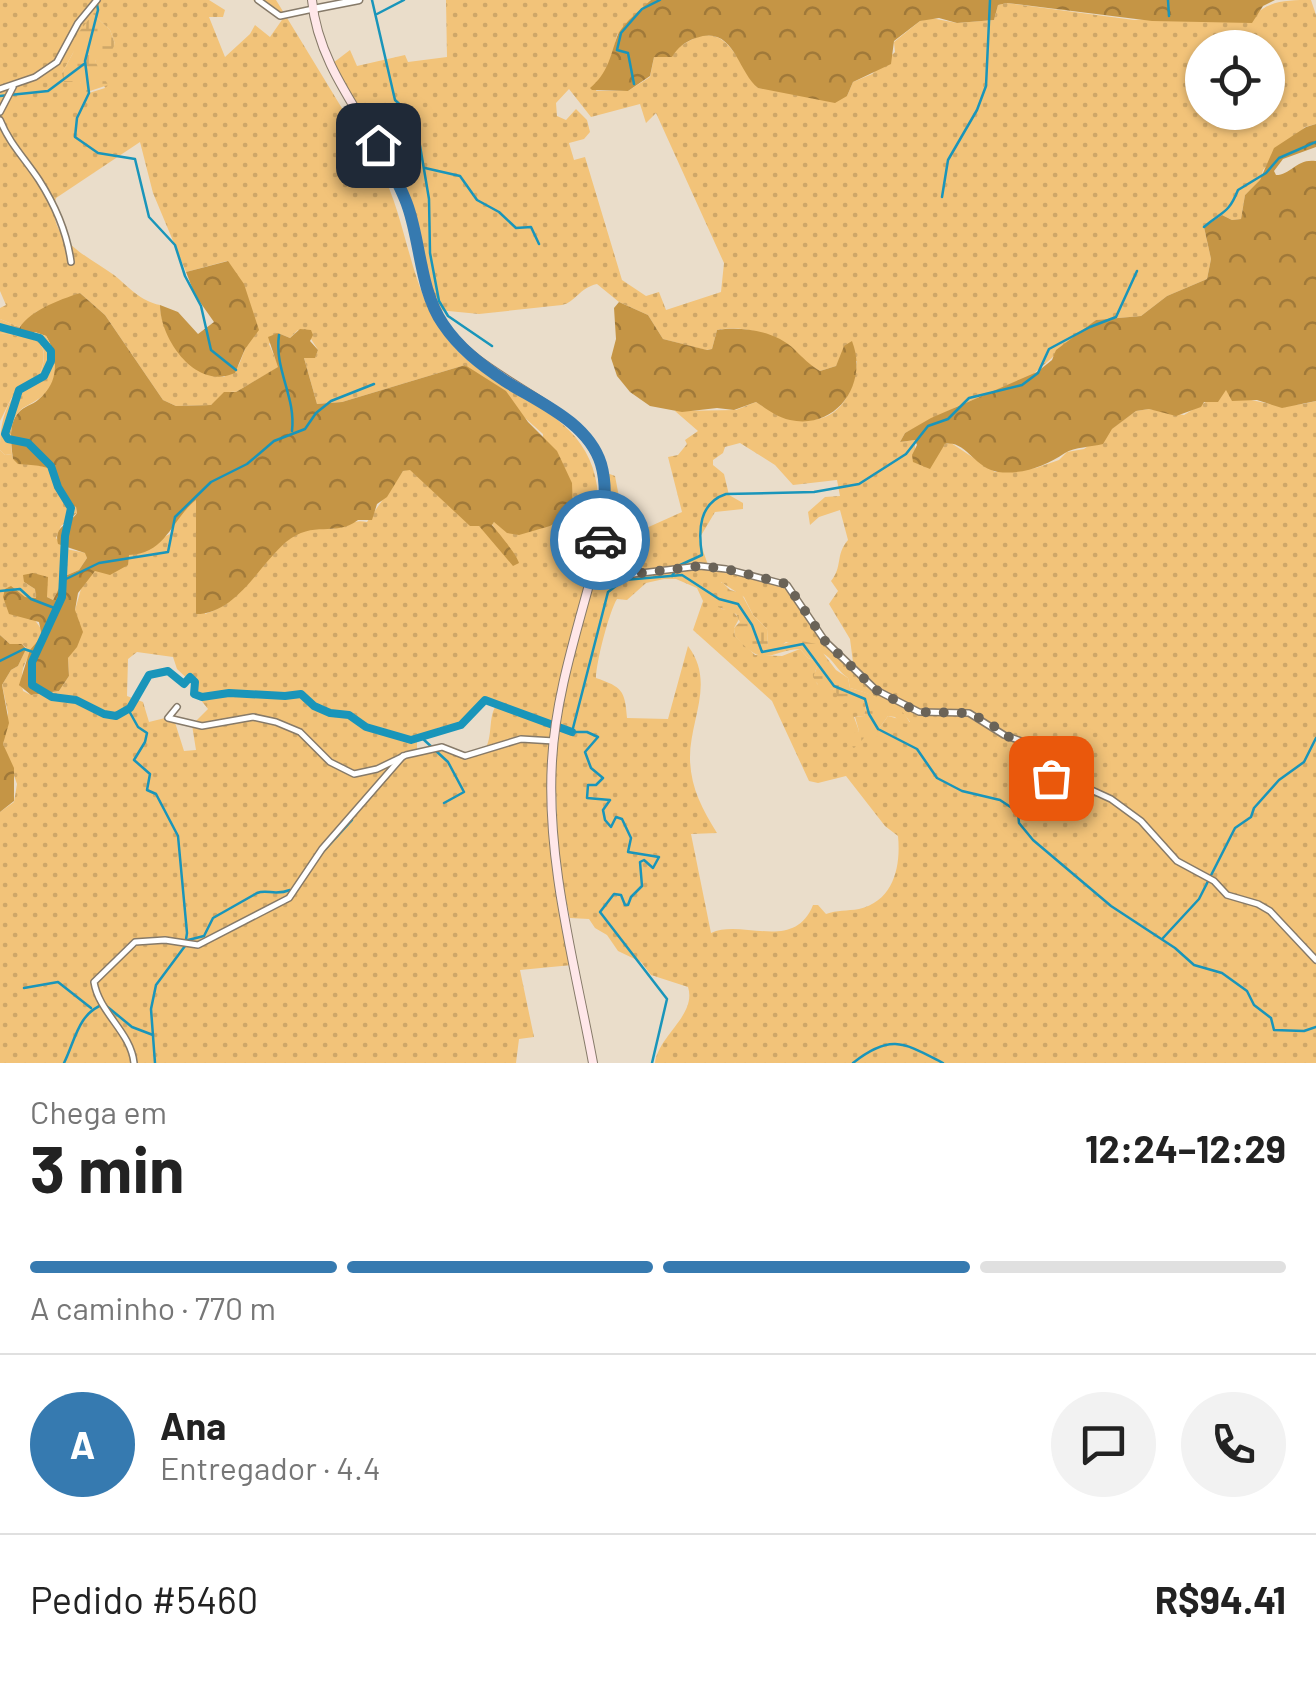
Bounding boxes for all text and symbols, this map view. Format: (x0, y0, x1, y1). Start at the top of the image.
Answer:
map controls (1185, 30, 1285, 130)
button: locate (1185, 30, 1285, 130)
pin (336, 103, 421, 188)
icon: home (351, 118, 406, 173)
courier (550, 490, 650, 590)
icon: car (573, 513, 628, 568)
pin (1009, 736, 1094, 821)
icon: bag (1024, 751, 1079, 806)
text: Chega em (30, 1092, 167, 1130)
text: 12:24–12:29 (1085, 1125, 1286, 1171)
text: 3 min (30, 1128, 185, 1206)
text: A caminho · 770 m (30, 1288, 276, 1326)
button: chat (1051, 1392, 1156, 1497)
button: phone (1181, 1392, 1286, 1497)
text: Ana (160, 1402, 226, 1448)
text: A (70, 1421, 95, 1467)
text: Entregador · 4.4 (160, 1448, 381, 1486)
text: Pedido #5460 (30, 1576, 258, 1622)
text: R$94.41 (1155, 1576, 1286, 1622)

